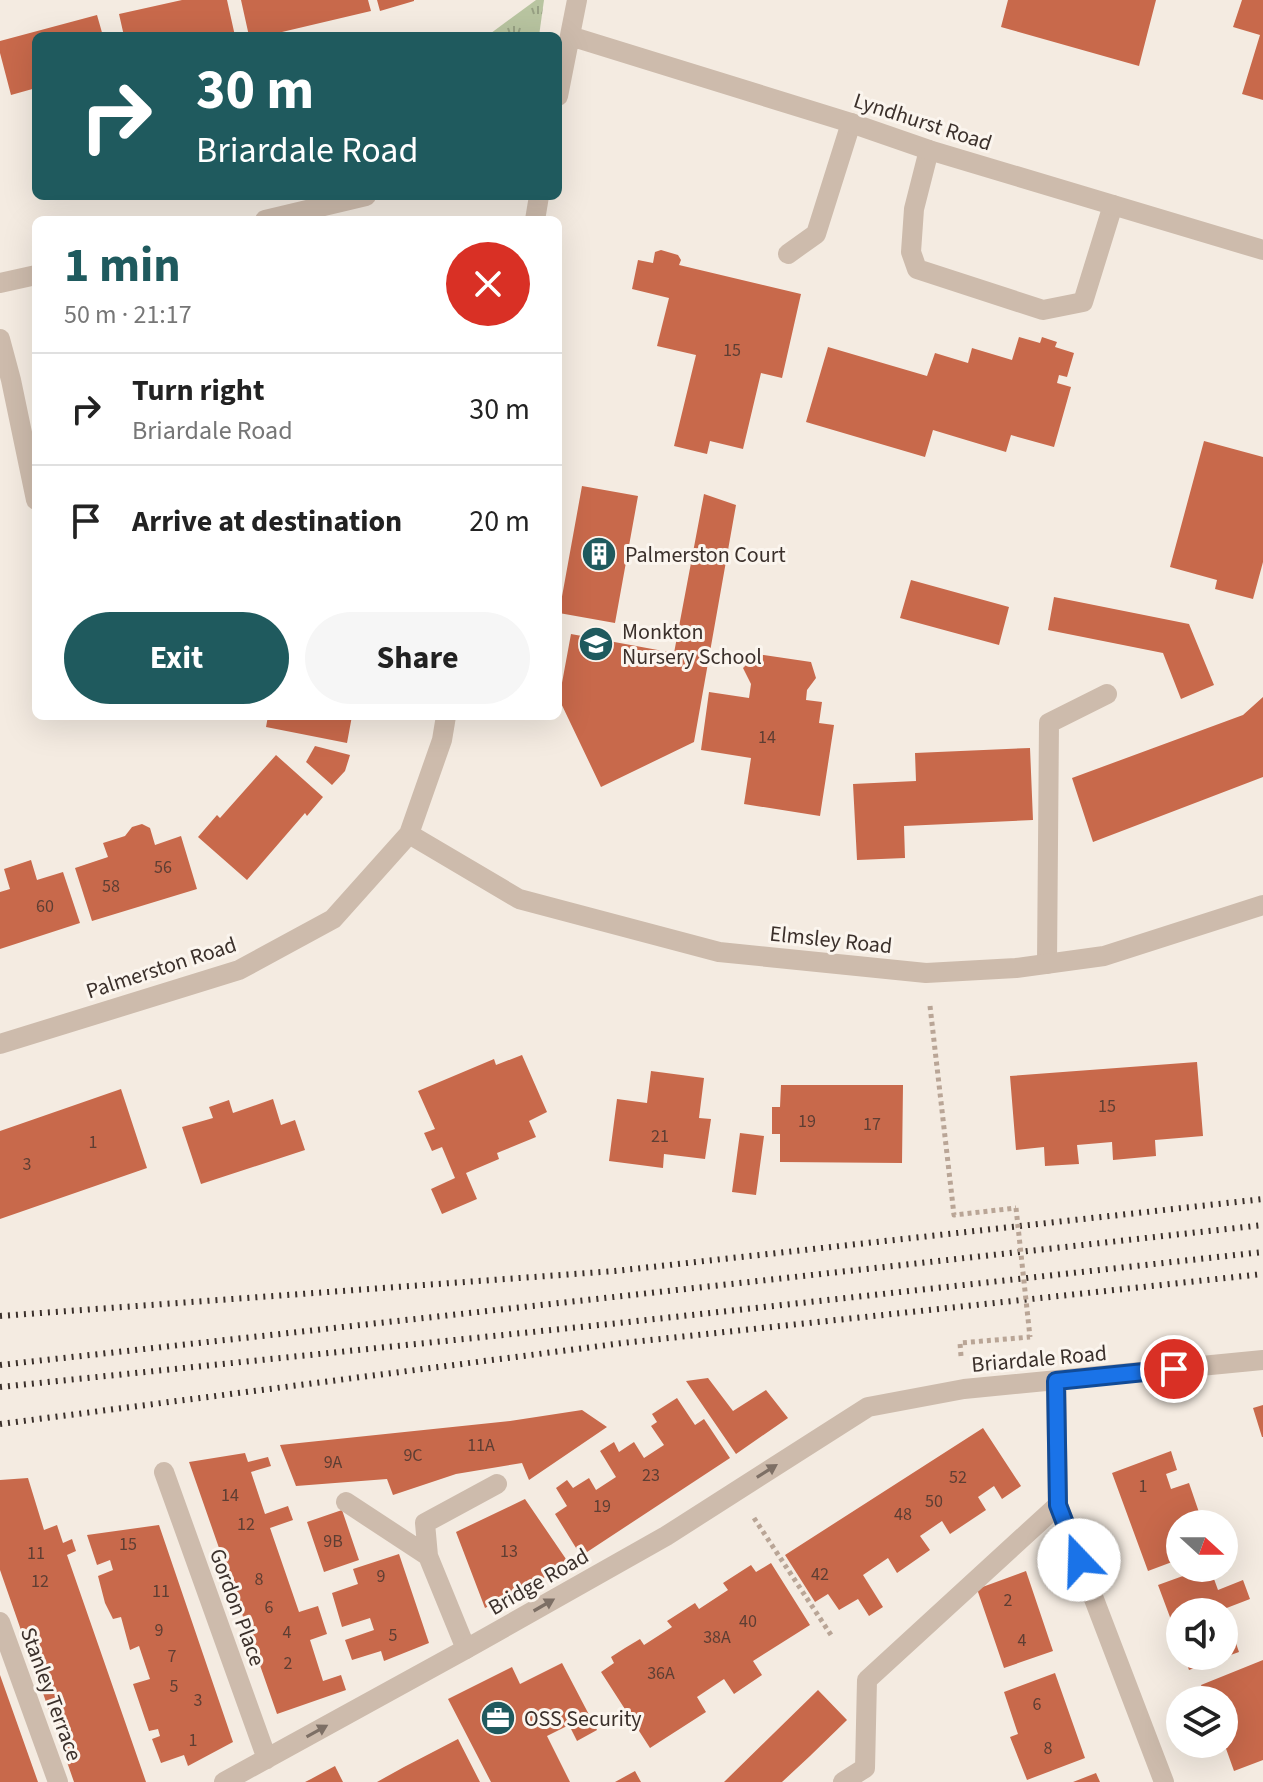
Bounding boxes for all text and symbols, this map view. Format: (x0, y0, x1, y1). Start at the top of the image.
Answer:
text: 30 m (196, 51, 314, 130)
icon: right (64, 64, 168, 168)
street label: Lyndhurst Road (849, 85, 996, 159)
text: Briardale Road (196, 125, 418, 176)
text: 1 min (64, 232, 181, 300)
button: close (446, 242, 530, 326)
text: 50 m · 21:17 (64, 296, 192, 333)
house number: 15 (723, 338, 741, 363)
text: Turn right (132, 369, 264, 412)
icon: right (64, 387, 108, 431)
text: 30 m (469, 388, 530, 431)
text: Briardale Road (132, 412, 293, 449)
icon: arrive (64, 499, 108, 543)
text: Arrive at destination (132, 500, 402, 543)
text: 20 m (469, 500, 530, 543)
building icon: Palmerston Court (580, 535, 618, 573)
place label: Palmerston Court (625, 539, 786, 571)
button: Exit (64, 612, 289, 704)
button: Share (305, 612, 530, 704)
place label: Monkton Nursery School (622, 616, 762, 673)
school or university icon: Monkton Nursery School (577, 625, 615, 663)
house number: 14 (758, 725, 776, 750)
house number: 56 (154, 855, 172, 880)
house number: 58 (102, 874, 120, 899)
house number: 60 (36, 894, 54, 919)
street label: Elmsley Road (768, 918, 894, 962)
street label: Palmerston Road (82, 929, 241, 1007)
house number: 15 (1098, 1094, 1116, 1119)
house number: 19 (798, 1109, 816, 1134)
house number: 17 (863, 1112, 881, 1137)
house number: 21 (651, 1124, 669, 1149)
house number: 1 (89, 1130, 97, 1155)
house number: 3 (23, 1152, 32, 1177)
pin (1140, 1335, 1208, 1403)
street label: Briardale Road (970, 1337, 1108, 1381)
icon: arrive (1152, 1347, 1196, 1391)
house number: 11A (467, 1433, 495, 1458)
house number: 9C (403, 1443, 423, 1468)
house number: 9A (324, 1450, 343, 1475)
house number: 23 (642, 1463, 660, 1488)
one-way arrow (756, 1465, 778, 1479)
house number: 52 (949, 1465, 967, 1490)
house number: 1 (1139, 1474, 1147, 1499)
house number: 14 (221, 1483, 239, 1508)
house number: 50 (925, 1489, 943, 1514)
house number: 19 (593, 1494, 611, 1519)
house number: 48 (894, 1502, 912, 1527)
north arrow (1166, 1510, 1238, 1582)
map controls (1166, 1510, 1238, 1758)
house number: 12 (237, 1512, 255, 1537)
position arrow (1037, 1518, 1121, 1602)
house number: 9B (323, 1529, 343, 1554)
house number: 15 (119, 1532, 137, 1557)
house number: 13 (500, 1539, 518, 1564)
street label: Bridge Road (482, 1540, 595, 1624)
house number: 11 (27, 1541, 45, 1566)
street label: Gordon Place (201, 1544, 273, 1671)
house number: 42 (811, 1562, 829, 1587)
house number: 9 (377, 1564, 386, 1589)
house number: 8 (255, 1567, 264, 1592)
house number: 12 (31, 1569, 49, 1594)
house number: 11 (152, 1579, 170, 1604)
house number: 2 (1004, 1588, 1013, 1613)
house number: 6 (265, 1595, 274, 1620)
one-way arrow (533, 1598, 555, 1612)
button: sound (1166, 1598, 1238, 1670)
house number: 40 (739, 1609, 757, 1634)
house number: 9 (155, 1618, 164, 1643)
house number: 4 (283, 1620, 292, 1645)
street label: Stanley Terrace (12, 1623, 90, 1766)
house number: 5 (389, 1623, 398, 1648)
house number: 38A (703, 1625, 731, 1650)
house number: 4 (1018, 1628, 1027, 1653)
house number: 7 (168, 1644, 177, 1669)
house number: 2 (284, 1651, 293, 1676)
house number: 36A (647, 1661, 675, 1686)
house number: 5 (170, 1674, 179, 1699)
button: layers (1166, 1686, 1238, 1758)
house number: 3 (194, 1688, 203, 1713)
house number: 6 (1033, 1692, 1042, 1717)
office icon: OSS Security (479, 1699, 517, 1737)
place label: OSS Security (524, 1703, 642, 1735)
one-way arrow (306, 1725, 328, 1739)
house number: 1 (189, 1728, 197, 1753)
house number: 8 (1044, 1736, 1053, 1761)

